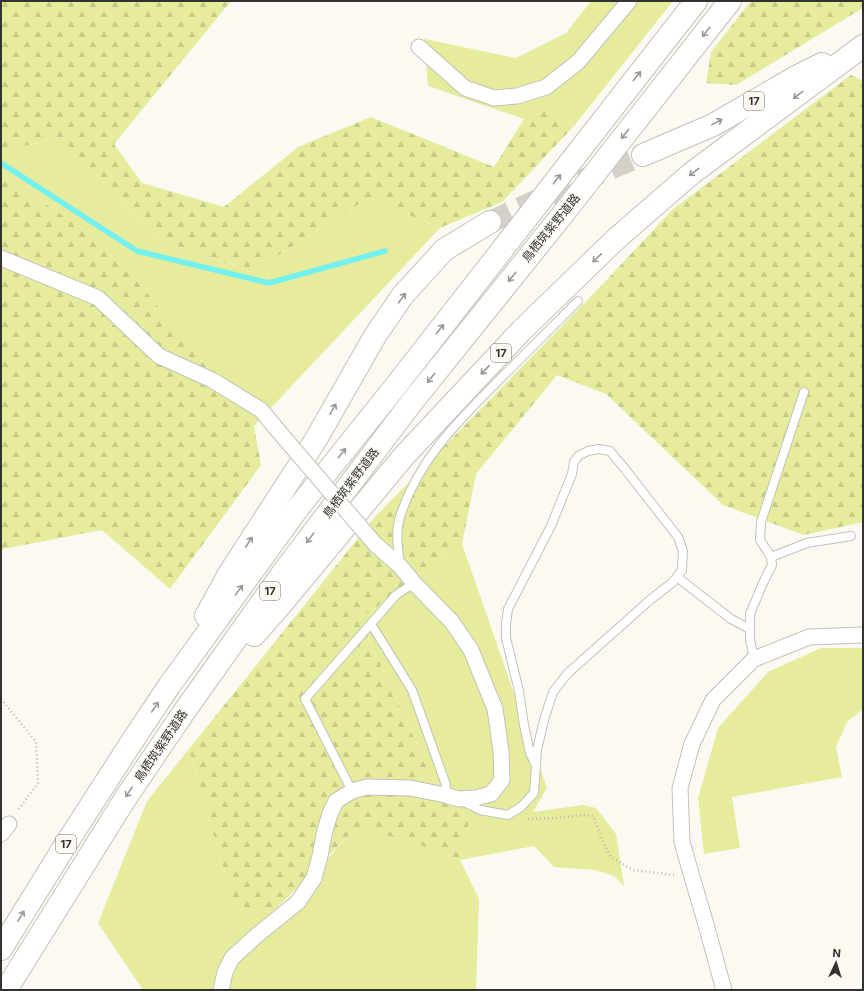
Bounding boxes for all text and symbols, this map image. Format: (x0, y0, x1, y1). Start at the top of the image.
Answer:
one-way arrow (701, 26, 710, 37)
one-way arrow (633, 71, 641, 82)
one-way arrow (793, 90, 804, 99)
road number: 17 (744, 92, 764, 110)
one-way arrow (711, 118, 723, 126)
one-way arrow (621, 128, 630, 139)
one-way arrow (688, 168, 699, 176)
one-way arrow (552, 173, 561, 184)
street label: 鳥栖筑紫野道路 (518, 190, 583, 265)
one-way arrow (592, 254, 602, 263)
one-way arrow (508, 271, 517, 282)
one-way arrow (398, 293, 406, 304)
one-way arrow (436, 323, 444, 334)
road number: 17 (491, 344, 511, 362)
one-way arrow (480, 365, 489, 375)
one-way arrow (427, 373, 435, 384)
one-way arrow (330, 403, 338, 415)
street label: 鳥栖筑紫野道路 (319, 445, 382, 521)
one-way arrow (338, 447, 347, 458)
one-way arrow (306, 532, 314, 543)
one-way arrow (245, 537, 253, 548)
road number: 17 (260, 582, 280, 600)
one-way arrow (235, 585, 243, 596)
one-way arrow (151, 702, 159, 713)
street label: 鳥栖筑紫野道路 (131, 707, 190, 785)
one-way arrow (125, 786, 133, 797)
road number: 17 (56, 835, 76, 853)
one-way arrow (18, 910, 26, 922)
north arrow (816, 943, 856, 983)
text: N (832, 946, 841, 960)

